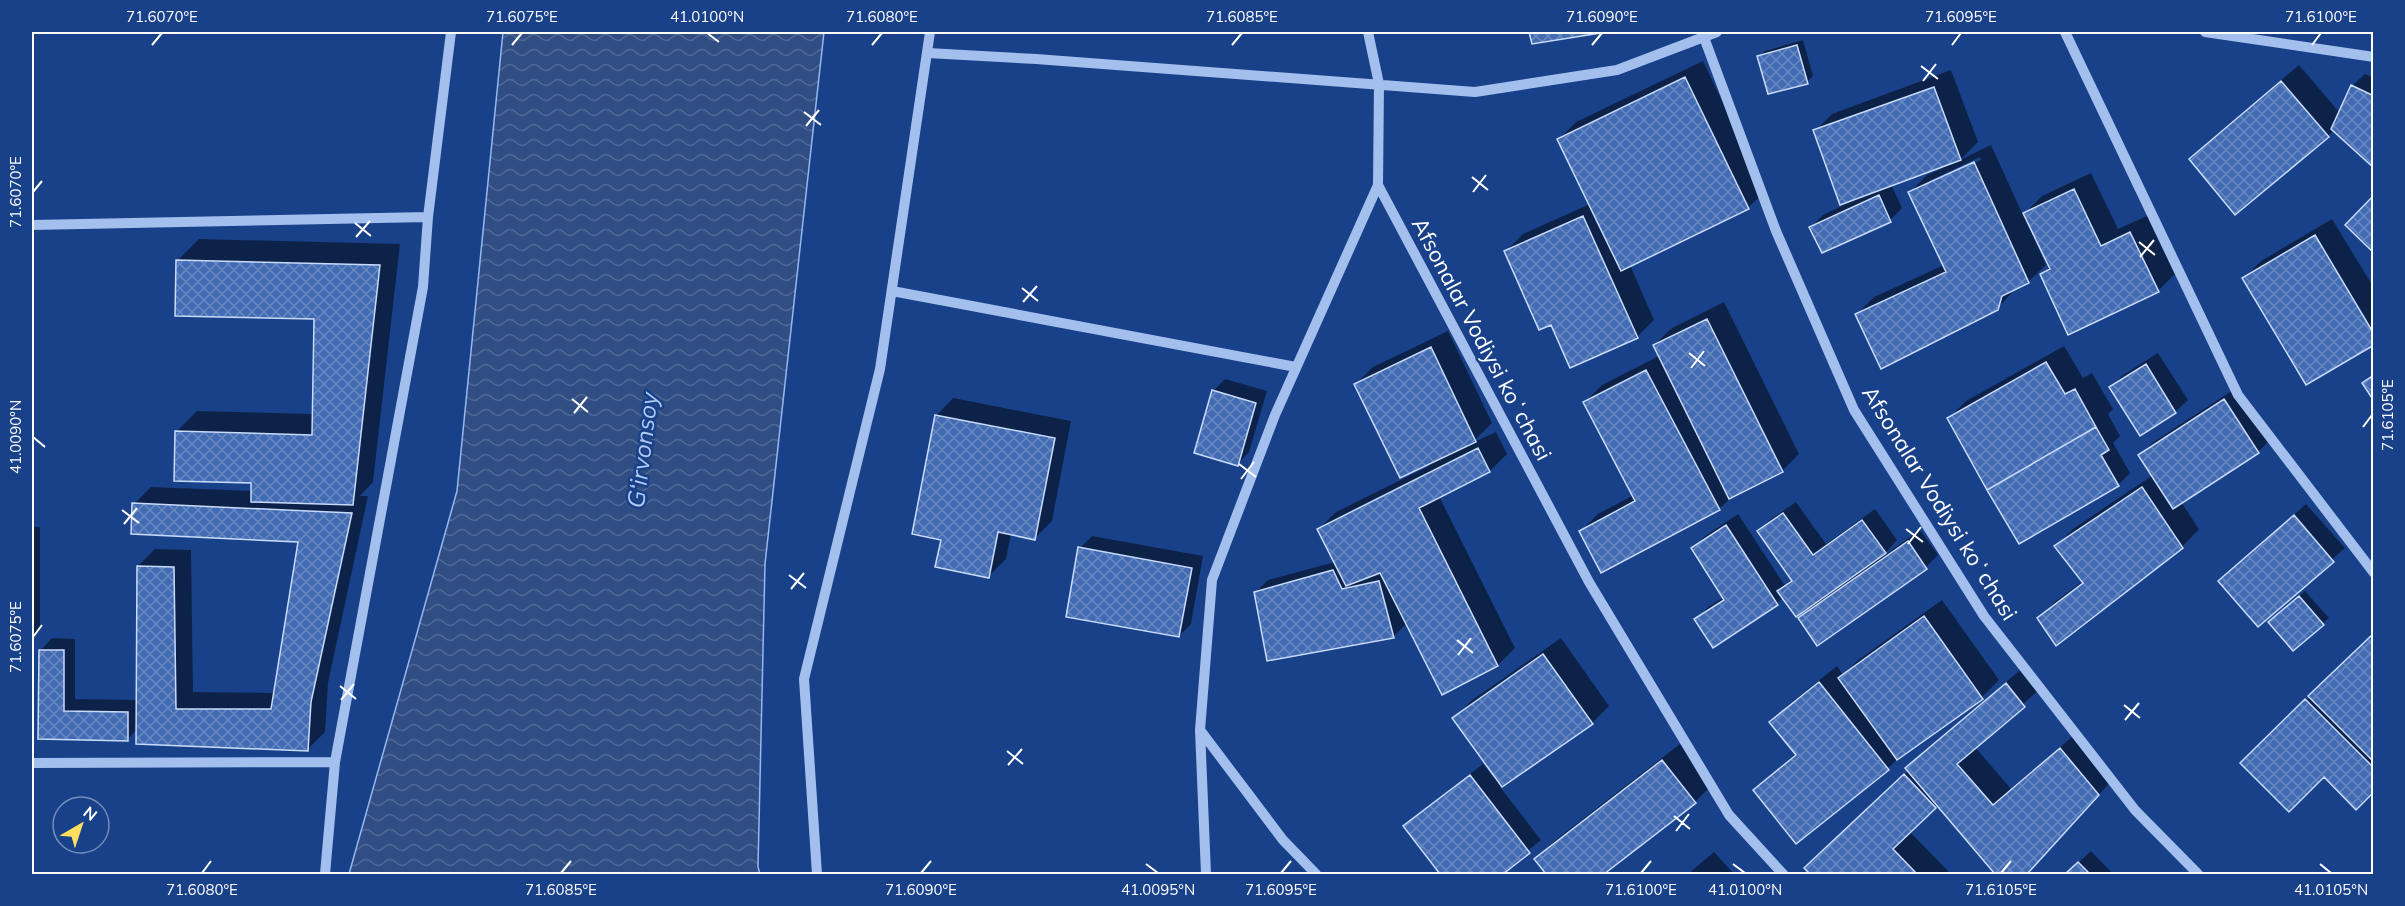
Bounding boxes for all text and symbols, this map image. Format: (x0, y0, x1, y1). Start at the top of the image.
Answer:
text: 71.6070°E (126, 7, 198, 26)
text: 71.6075°E (486, 7, 558, 26)
text: 41.0100°N (670, 7, 744, 26)
text: 71.6080°E (846, 7, 918, 26)
text: 71.6085°E (1206, 7, 1278, 26)
text: 71.6090°E (1566, 7, 1638, 26)
text: 71.6095°E (1925, 7, 1997, 26)
text: 71.6100°E (2285, 7, 2357, 26)
text: 71.6070°E (6, 156, 25, 228)
street label: Afsonalar Vodiysi koʻchasi (1406, 213, 1558, 465)
text: 71.6105°E (2378, 379, 2397, 451)
street label: Afsonalar Vodiysi koʻchasi (1856, 381, 2024, 625)
water label: G‘irvonsoy (620, 389, 664, 510)
text: 41.0090°N (6, 400, 25, 474)
text: 71.6075°E (6, 601, 25, 673)
north arrow (51, 795, 111, 855)
text: N (79, 802, 101, 825)
text: 71.6080°E (166, 880, 238, 899)
text: 71.6085°E (525, 880, 597, 899)
text: 71.6090°E (885, 880, 957, 899)
text: 41.0095°N (1121, 880, 1195, 899)
text: 71.6095°E (1245, 880, 1317, 899)
text: 71.6100°E (1605, 880, 1677, 899)
text: 41.0100°N (1708, 880, 1782, 899)
text: 71.6105°E (1965, 880, 2037, 899)
text: 41.0105°N (2294, 880, 2368, 899)

